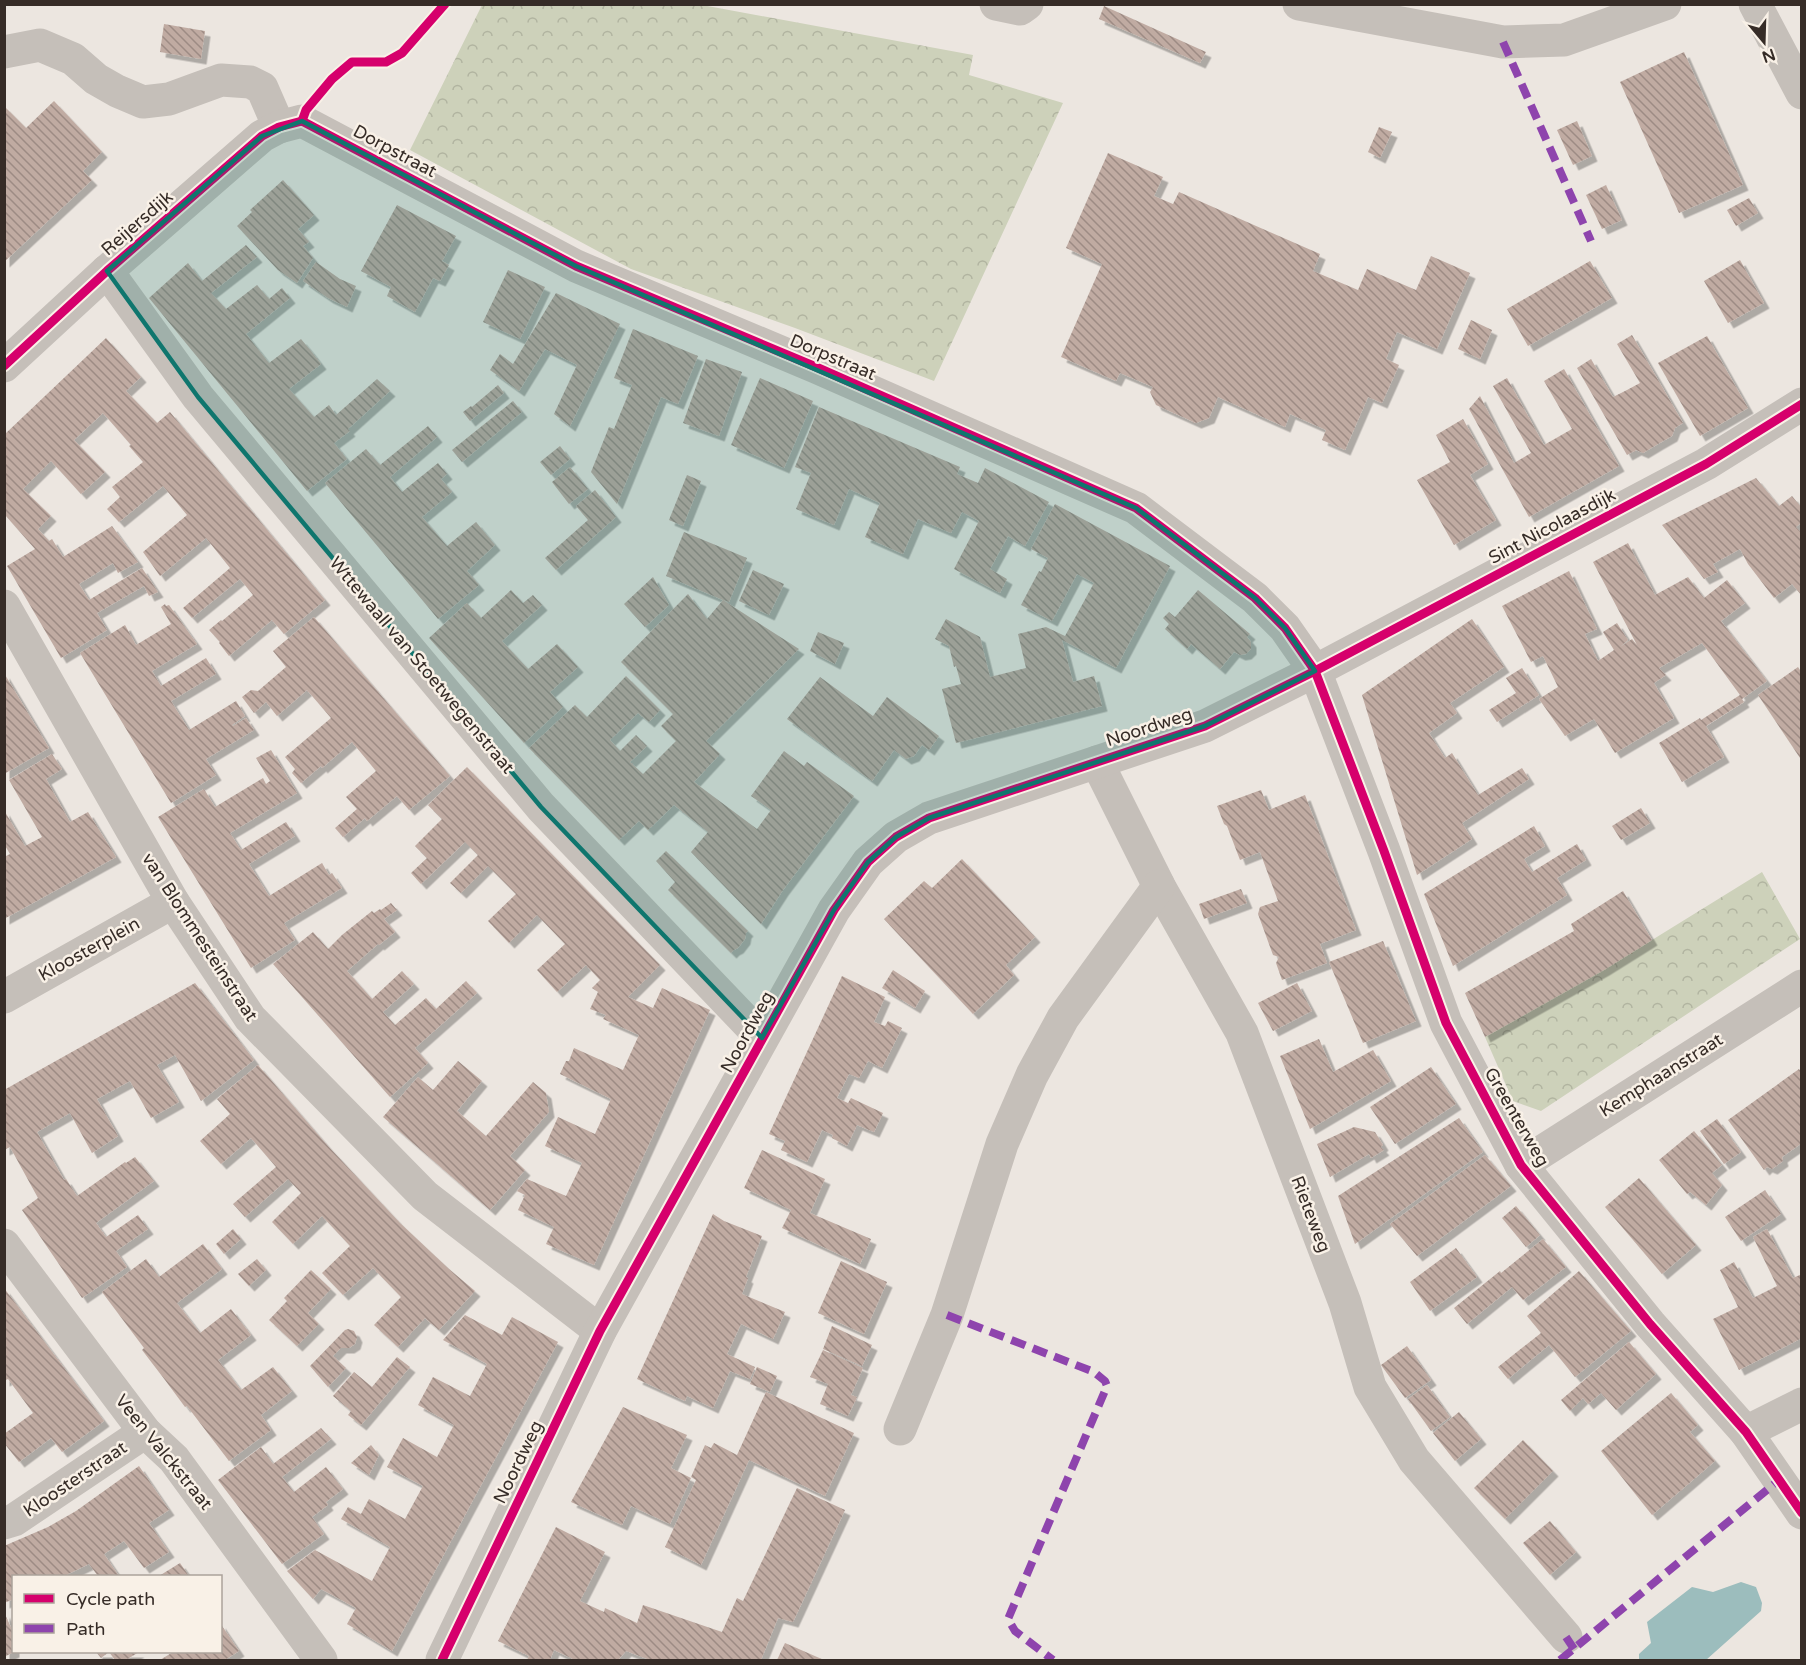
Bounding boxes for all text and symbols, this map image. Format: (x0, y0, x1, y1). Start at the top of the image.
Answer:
north arrow (1734, 12, 1794, 72)
text: N (1759, 44, 1778, 67)
street label: Dorpstraat (349, 120, 441, 182)
street label: Reijersdijk (97, 186, 178, 260)
street label: Dorpstraat (787, 329, 880, 385)
street label: Sint Nicolaasdijk (1485, 483, 1619, 569)
street label: Wttewaall van Stoetwegenstraat (325, 552, 519, 778)
street label: Noordweg (1103, 703, 1195, 751)
street label: van Blommesteinstraat (137, 849, 263, 1025)
street label: Kloosterplein (35, 912, 143, 986)
street label: Noordweg (716, 987, 778, 1077)
street label: Kemphaanstraat (1595, 1028, 1727, 1122)
street label: Greenterweg (1480, 1063, 1554, 1171)
street label: Rieteweg (1286, 1173, 1336, 1255)
street label: Veen Valckstraat (111, 1390, 217, 1514)
street label: Noordweg (488, 1417, 548, 1507)
street label: Kloosterstraat (19, 1436, 131, 1522)
legend (12, 1575, 222, 1653)
text: Cycle path (66, 1588, 155, 1610)
text: Path (66, 1618, 105, 1640)

